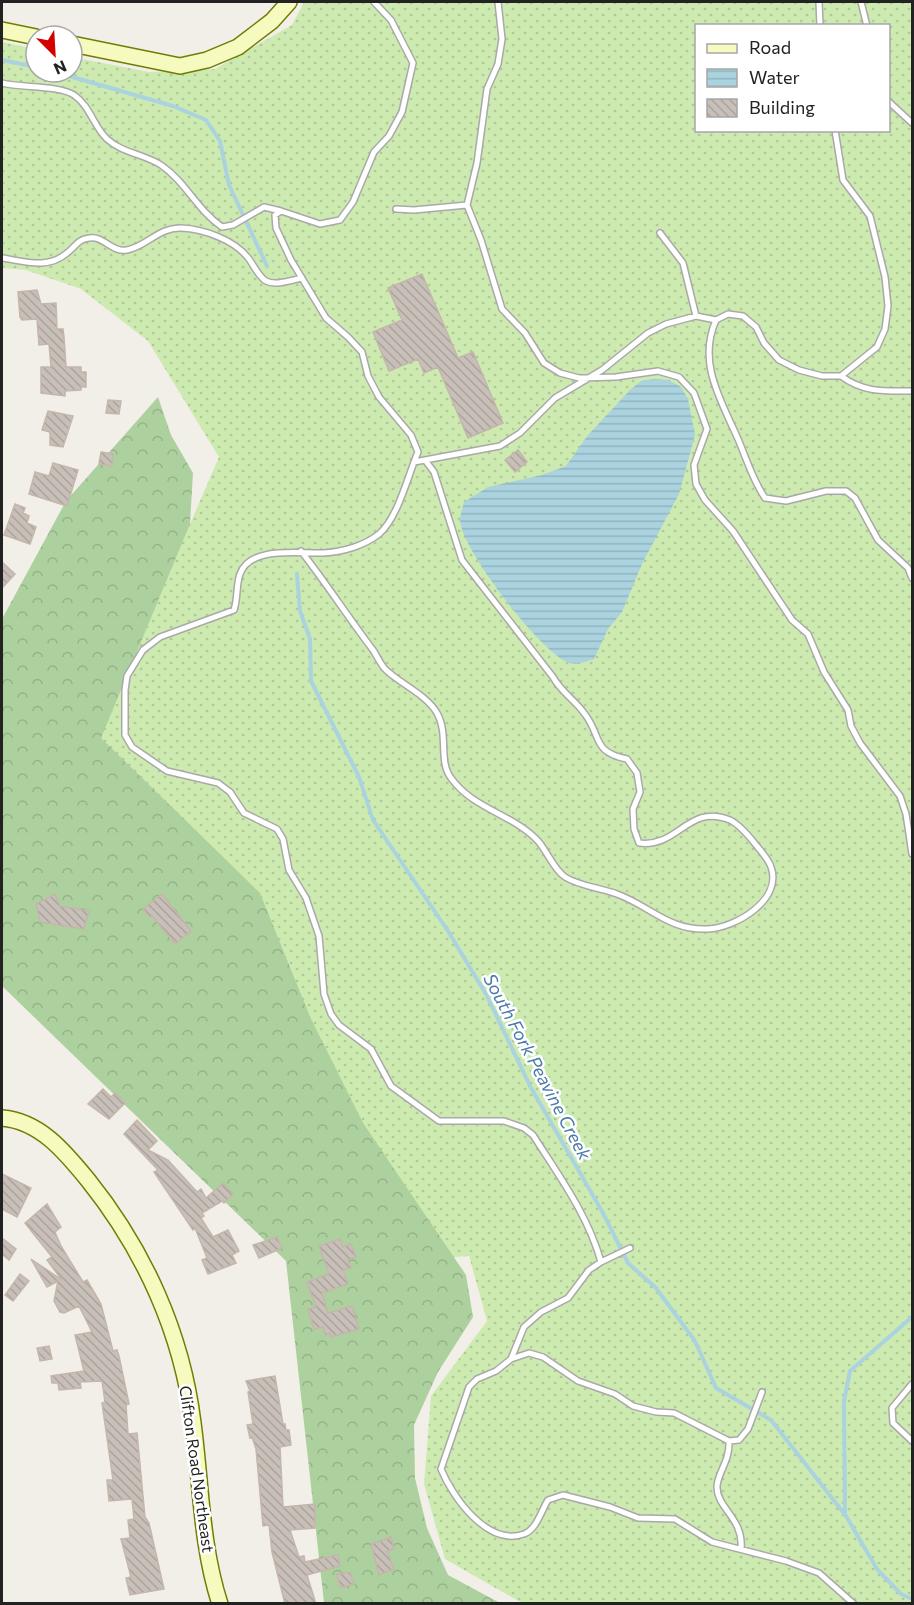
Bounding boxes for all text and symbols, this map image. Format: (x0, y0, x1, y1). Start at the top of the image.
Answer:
north arrow (24, 24, 84, 84)
legend (695, 24, 890, 132)
text: Road (749, 36, 791, 58)
text: N (51, 57, 70, 79)
text: Water (749, 66, 800, 88)
text: Building (749, 96, 815, 118)
water label: South Fork Peavine Creek (479, 969, 597, 1165)
street label: Clifton Road Northeast (176, 1384, 219, 1554)

